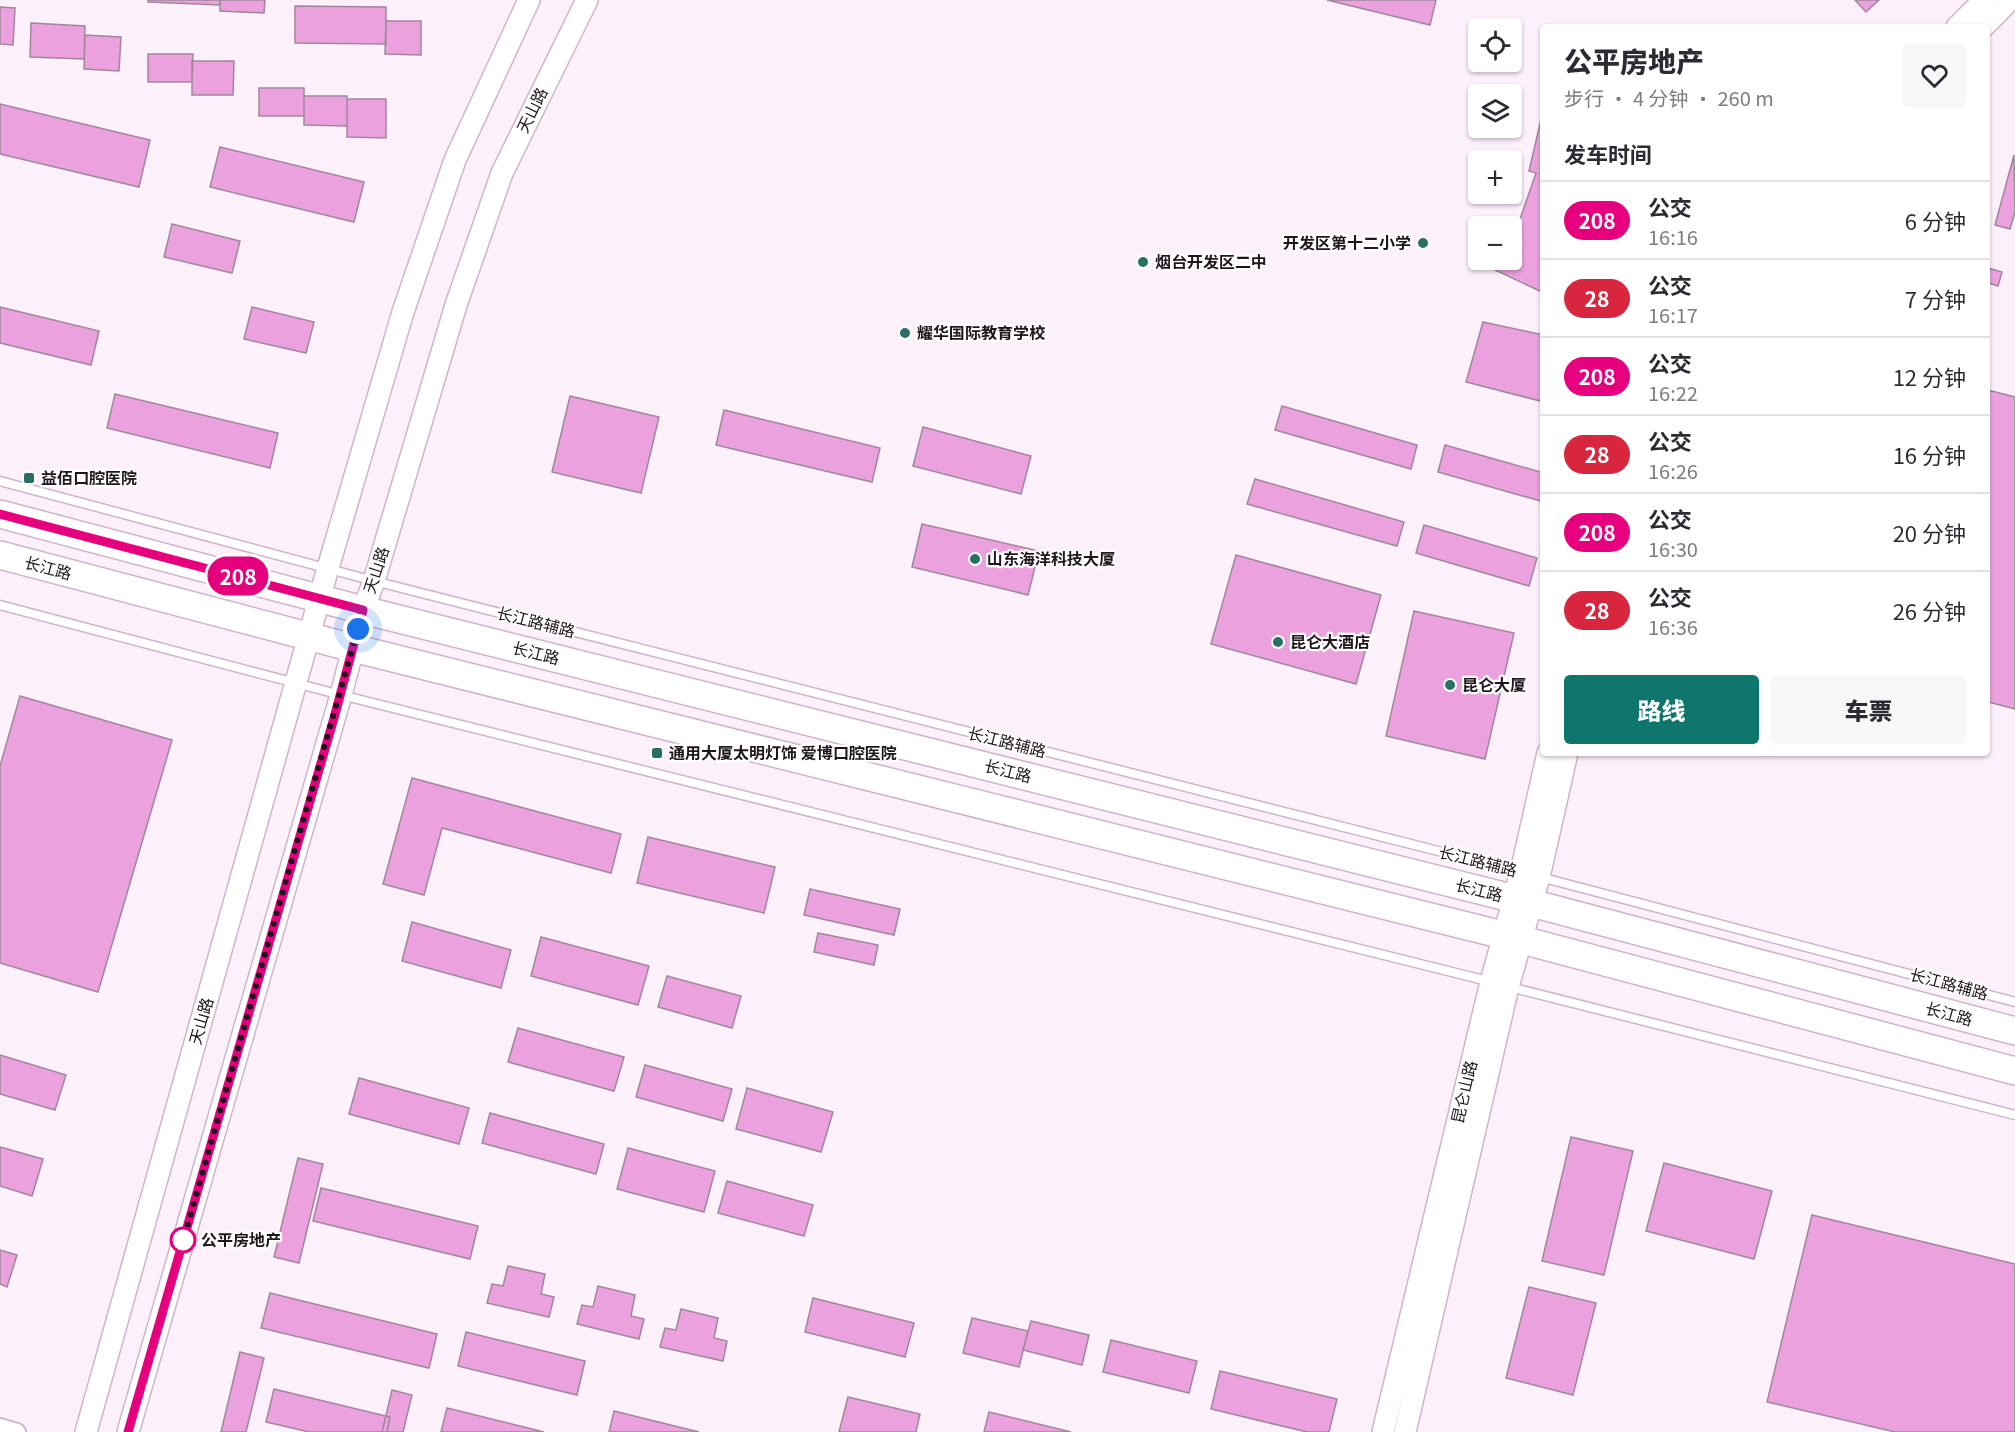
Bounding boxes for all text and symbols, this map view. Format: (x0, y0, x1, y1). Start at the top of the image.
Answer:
map controls (1468, 18, 1522, 270)
button: locate (1468, 18, 1522, 72)
text: 公平房地产 (1564, 40, 1704, 80)
button: heart (1903, 44, 1966, 107)
street label: 天山路 (510, 83, 552, 136)
text: 步行 · 4 分钟 · 260 m (1564, 83, 1774, 112)
button: layers (1468, 84, 1522, 138)
text: 发车时间 (1564, 137, 1652, 169)
button: + (1468, 150, 1522, 204)
text: 公交 (1648, 190, 1692, 222)
text: 6 分钟 (1905, 204, 1966, 236)
text: 208 (1578, 205, 1616, 235)
button: − (1468, 216, 1522, 270)
text: 16:16 (1648, 222, 1698, 251)
place label: 开发区第十二小学 (1283, 230, 1411, 254)
marker: 开发区第十二小学 (1416, 236, 1430, 250)
place label: 烟台开发区二中 (1155, 249, 1267, 273)
marker: 烟台开发区二中 (1136, 255, 1150, 269)
text: 公交 (1648, 268, 1692, 300)
text: 7 分钟 (1905, 282, 1966, 314)
text: 28 (1585, 283, 1609, 313)
text: 16:17 (1648, 300, 1698, 329)
place label: 耀华国际教育学校 (917, 320, 1046, 344)
marker: 耀华国际教育学校 (898, 326, 912, 340)
text: 公交 (1648, 346, 1692, 378)
text: 12 分钟 (1893, 360, 1966, 392)
text: 208 (1578, 361, 1616, 391)
text: 16:22 (1648, 378, 1698, 407)
text: 公交 (1648, 424, 1692, 456)
text: 16 分钟 (1893, 438, 1966, 470)
text: 28 (1585, 439, 1609, 469)
text: 16:26 (1648, 456, 1698, 485)
place label: 益佰口腔医院 (41, 465, 137, 489)
marker: 益佰口腔医院 (22, 471, 36, 485)
text: 公交 (1648, 502, 1692, 534)
text: 20 分钟 (1893, 516, 1966, 548)
text: 208 (1578, 517, 1616, 547)
text: 16:30 (1648, 534, 1698, 563)
street label: 天山路 (356, 543, 394, 596)
place label: 山东海洋科技大厦 (987, 546, 1115, 570)
street label: 长江路 (22, 549, 75, 585)
marker: 山东海洋科技大厦 (968, 552, 982, 566)
line badge: 208 (204, 556, 272, 596)
text: 208 (219, 561, 257, 591)
text: 公交 (1648, 580, 1692, 612)
text: 26 分钟 (1893, 594, 1966, 626)
text: 28 (1585, 595, 1609, 625)
street label: 长江路辅路 (495, 600, 578, 642)
text: 16:36 (1648, 612, 1698, 641)
your location (343, 614, 373, 644)
place label: 昆仑大酒店 (1290, 629, 1370, 653)
street label: 长江路 (510, 635, 562, 669)
marker: 昆仑大酒店 (1271, 635, 1285, 649)
place label: 昆仑大厦 (1462, 672, 1526, 696)
button: 路线 (1564, 675, 1759, 744)
button: 车票 (1771, 675, 1966, 744)
marker: 昆仑大厦 (1443, 678, 1457, 692)
street label: 长江路辅路 (966, 720, 1049, 762)
place label: 通用大厦太明灯饰 爱博口腔医院 (669, 740, 897, 764)
marker: 通用大厦太明灯饰 爱博口腔医院 (650, 746, 664, 760)
street label: 长江路 (982, 753, 1034, 787)
street label: 长江路辅路 (1437, 839, 1520, 881)
street label: 长江路 (1453, 872, 1505, 906)
street label: 长江路辅路 (1908, 961, 1991, 1005)
street label: 天山路 (182, 994, 218, 1047)
street label: 长江路 (1923, 995, 1976, 1031)
street label: 昆仑山路 (1444, 1058, 1482, 1126)
marker: 公平房地产 (170, 1227, 196, 1253)
place label: 公平房地产 (201, 1227, 281, 1251)

